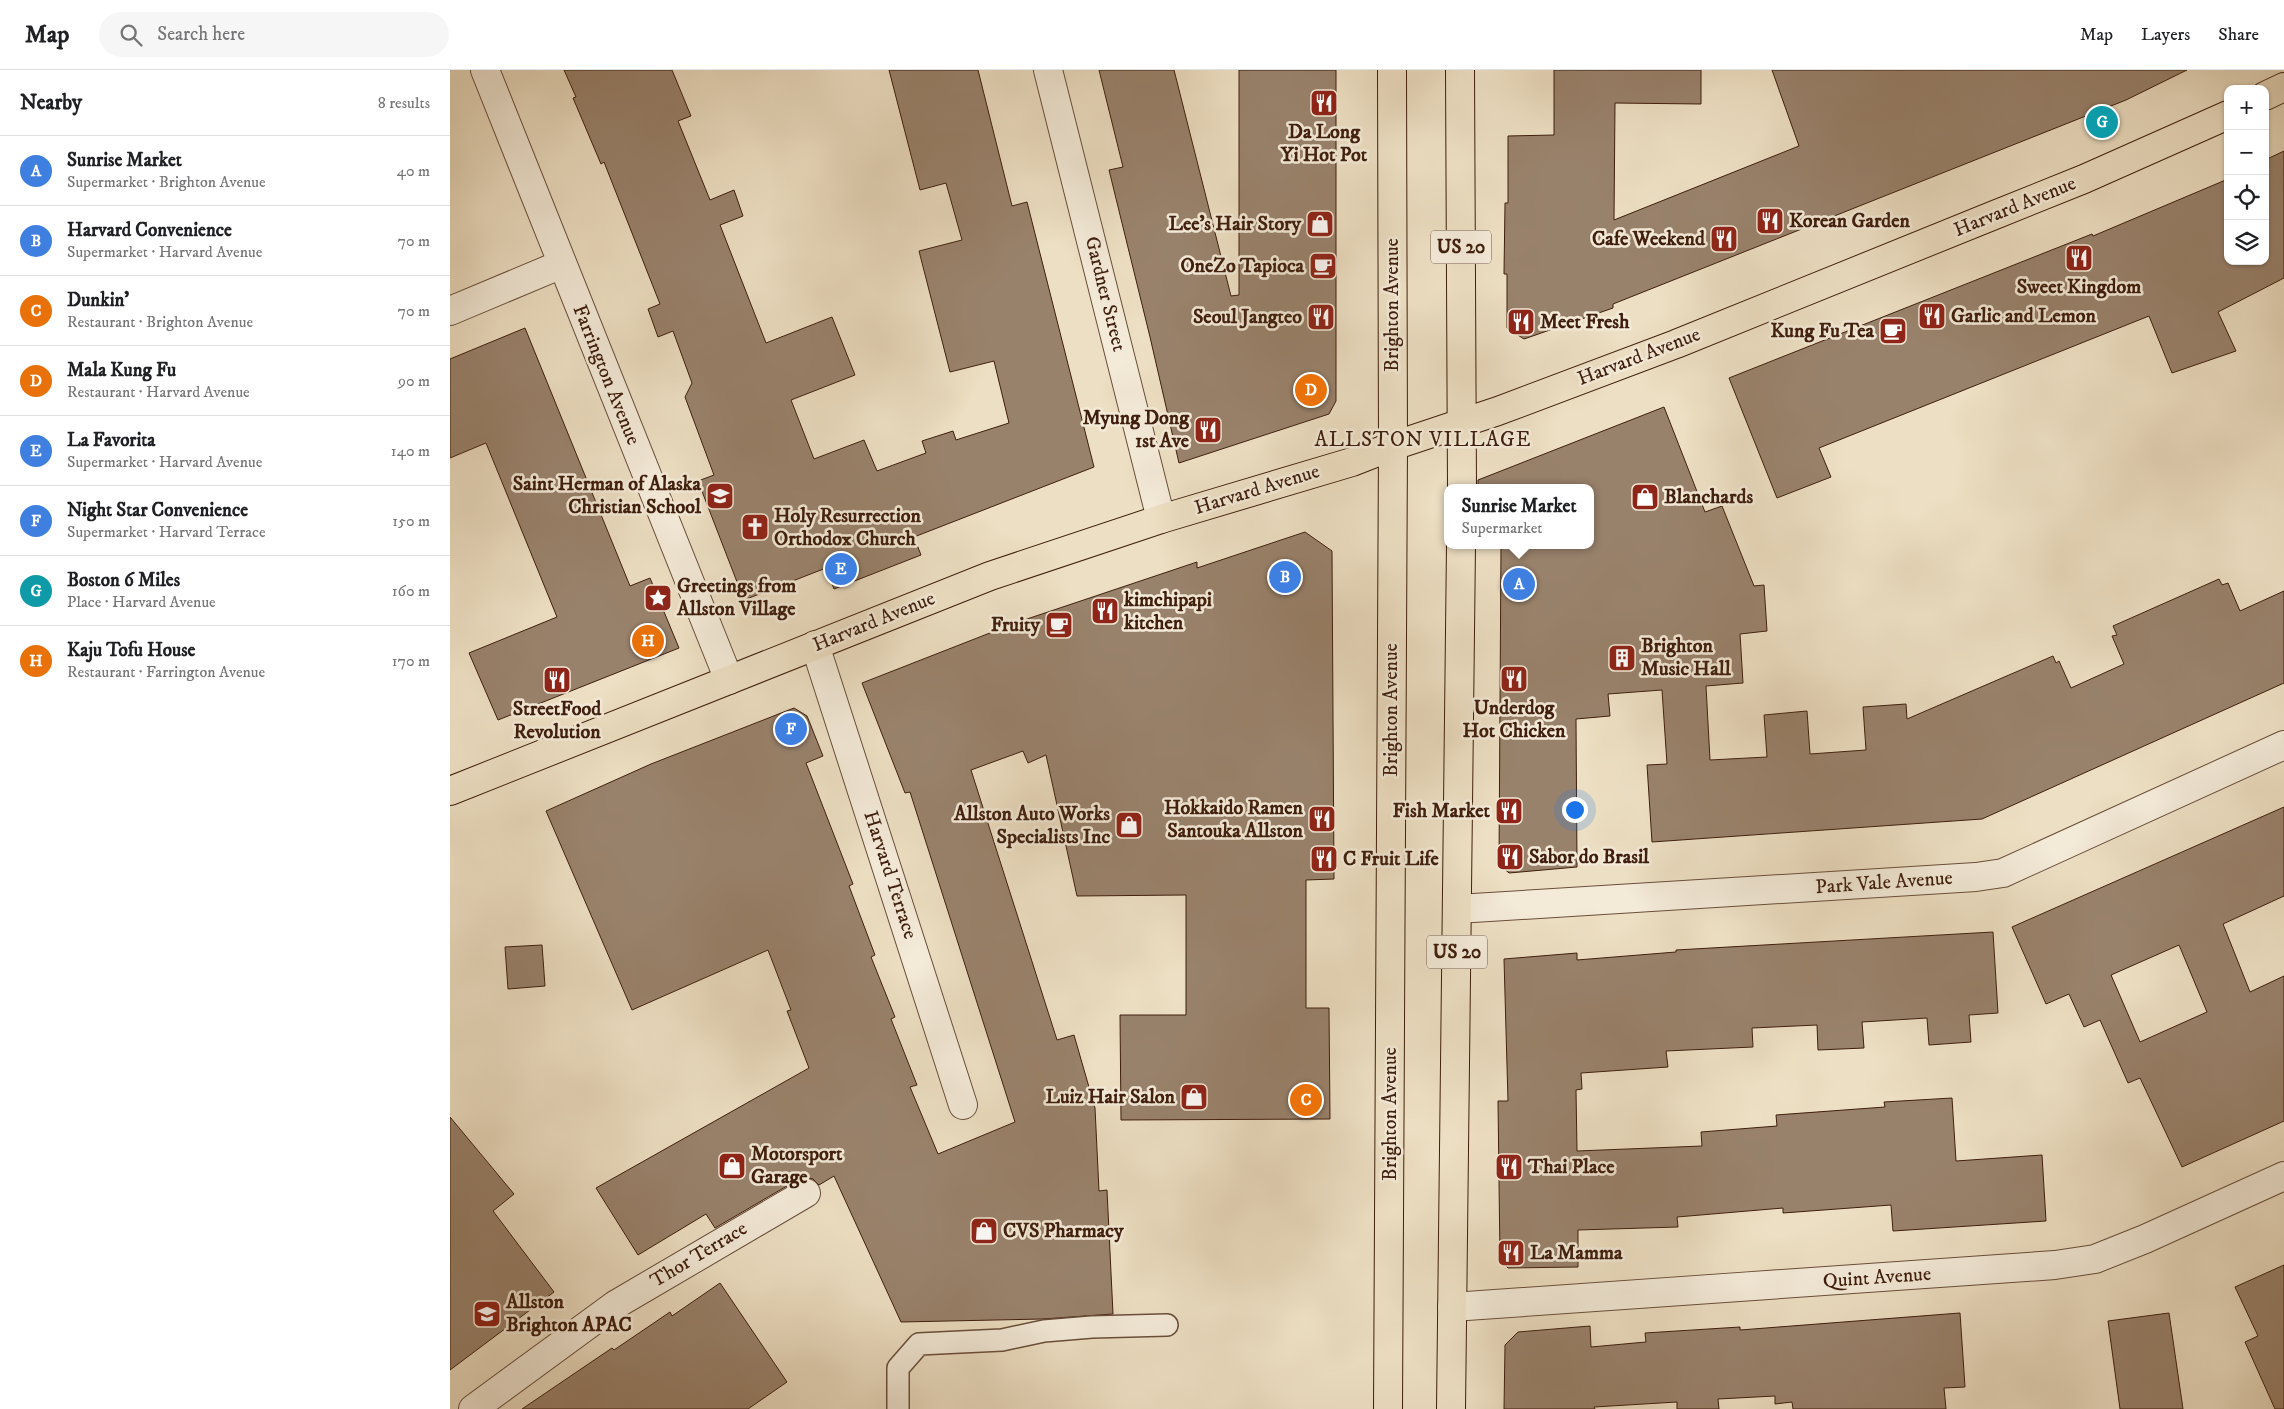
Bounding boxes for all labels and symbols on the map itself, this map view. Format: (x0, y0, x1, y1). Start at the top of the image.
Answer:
restaurant icon: Da Long Yi Hot Pot (1309, 88, 1339, 118)
pin: G (2086, 103, 2118, 141)
place label: Da Long Yi Hot Pot (1280, 120, 1368, 168)
street label: Harvard Avenue (1950, 171, 2080, 243)
restaurant icon: Korean Garden (1755, 206, 1785, 236)
shop icon: Lee's Hair Story (1305, 209, 1335, 239)
place label: Korean Garden (1789, 209, 1911, 234)
place label: Lee's Hair Story (1169, 212, 1302, 237)
restaurant icon: Cafe Weekend (1709, 224, 1739, 254)
place label: Cafe Weekend (1592, 227, 1706, 252)
road number: US 20 (1431, 230, 1491, 263)
street label: Gardner Street (1079, 234, 1131, 354)
street label: Brighton Avenue (1380, 238, 1405, 372)
restaurant icon: Sweet Kingdom (2064, 243, 2094, 273)
cafe icon: OneZo Tapioca (1308, 251, 1338, 281)
place label: OneZo Tapioca (1180, 254, 1304, 279)
place label: Sweet Kingdom (2017, 275, 2141, 300)
street label: Farrington Avenue (567, 301, 645, 449)
restaurant icon: Garlic and Lemon (1917, 301, 1947, 331)
restaurant icon: Seoul Jangteo (1306, 302, 1336, 332)
place label: Garlic and Lemon (1951, 304, 2096, 329)
place label: Seoul Jangteo (1193, 305, 1302, 330)
restaurant icon: Meet Fresh (1506, 307, 1536, 337)
place label: Meet Fresh (1540, 310, 1630, 335)
cafe icon: Kung Fu Tea (1878, 316, 1908, 346)
place label: Kung Fu Tea (1770, 319, 1874, 344)
street label: Harvard Avenue (1574, 322, 1704, 392)
pin: D (1295, 371, 1327, 409)
place label: Myung Dong 1st Ave (1083, 406, 1190, 454)
restaurant icon: Myung Dong 1st Ave (1193, 415, 1223, 445)
district label: ALLSTON VILLAGE (1314, 427, 1532, 453)
street label: Harvard Avenue (1191, 459, 1323, 521)
place label: Saint Herman of Alaska Christian School (513, 472, 702, 520)
school or university icon: Saint Herman of Alaska Christian School (705, 481, 735, 511)
shop icon: Blanchards (1630, 482, 1660, 512)
place label: Blanchards (1664, 485, 1753, 510)
place label: Holy Resurrection Orthodox Church (774, 504, 922, 552)
church icon: Holy Resurrection Orthodox Church (740, 512, 770, 542)
pin: E (825, 550, 857, 588)
pin: B (1269, 558, 1301, 596)
pin: A (1503, 565, 1535, 603)
place label: Greetings from Allston Village (676, 574, 796, 622)
place icon: Greetings from Allston Village (643, 583, 673, 613)
street label: Harvard Avenue (809, 586, 939, 658)
place label: kimchipapi kitchen (1123, 588, 1212, 636)
restaurant icon: kimchipapi kitchen (1090, 596, 1120, 626)
cafe icon: Fruity (1044, 610, 1074, 640)
place label: Fruity (991, 613, 1041, 638)
pin: H (632, 622, 664, 660)
place label: Brighton Music Hall (1641, 634, 1732, 682)
street label: Brighton Avenue (1379, 643, 1404, 777)
building icon: Brighton Music Hall (1607, 643, 1637, 673)
restaurant icon: Underdog Hot Chicken (1499, 664, 1529, 694)
restaurant icon: StreetFood Revolution (542, 665, 572, 695)
place label: Underdog Hot Chicken (1463, 696, 1566, 744)
place label: StreetFood Revolution (513, 697, 602, 745)
pin: F (775, 710, 807, 748)
place label: Hokkaido Ramen Santouka Allston (1164, 796, 1304, 844)
restaurant icon: Fish Market (1494, 796, 1524, 826)
your location (1562, 797, 1588, 823)
place label: Fish Market (1393, 799, 1491, 824)
place label: Allston Auto Works Specialists Inc (953, 802, 1110, 850)
restaurant icon: Hokkaido Ramen Santouka Allston (1307, 804, 1337, 834)
street label: Harvard Terrace (857, 808, 923, 942)
shop icon: Allston Auto Works Specialists Inc (1114, 810, 1144, 840)
restaurant icon: Sabor do Brasil (1495, 842, 1525, 872)
restaurant icon: C Fruit Life (1309, 844, 1339, 874)
place label: Sabor do Brasil (1529, 845, 1650, 870)
place label: C Fruit Life (1343, 847, 1440, 872)
street label: Park Vale Avenue (1814, 866, 1954, 900)
road number: US 20 (1427, 936, 1487, 969)
street label: Brighton Avenue (1378, 1047, 1403, 1181)
pin: C (1290, 1081, 1322, 1119)
shop icon: Luiz Hair Salon (1179, 1082, 1209, 1112)
place label: Luiz Hair Salon (1046, 1085, 1176, 1110)
place label: Motorsport Garage (751, 1142, 843, 1190)
shop icon: Motorsport Garage (717, 1151, 747, 1181)
restaurant icon: Thai Place (1494, 1152, 1524, 1182)
place label: Thai Place (1527, 1155, 1615, 1180)
street label: Thor Terrace (646, 1216, 752, 1294)
shop icon: CVS Pharmacy (969, 1216, 999, 1246)
place label: CVS Pharmacy (1003, 1219, 1124, 1244)
restaurant icon: La Mamma (1496, 1238, 1526, 1268)
place label: La Mamma (1530, 1241, 1623, 1266)
street label: Quint Avenue (1822, 1262, 1932, 1294)
place label: Allston Brighton APAC (505, 1290, 632, 1338)
school or university icon: Allston Brighton APAC (472, 1299, 502, 1329)

